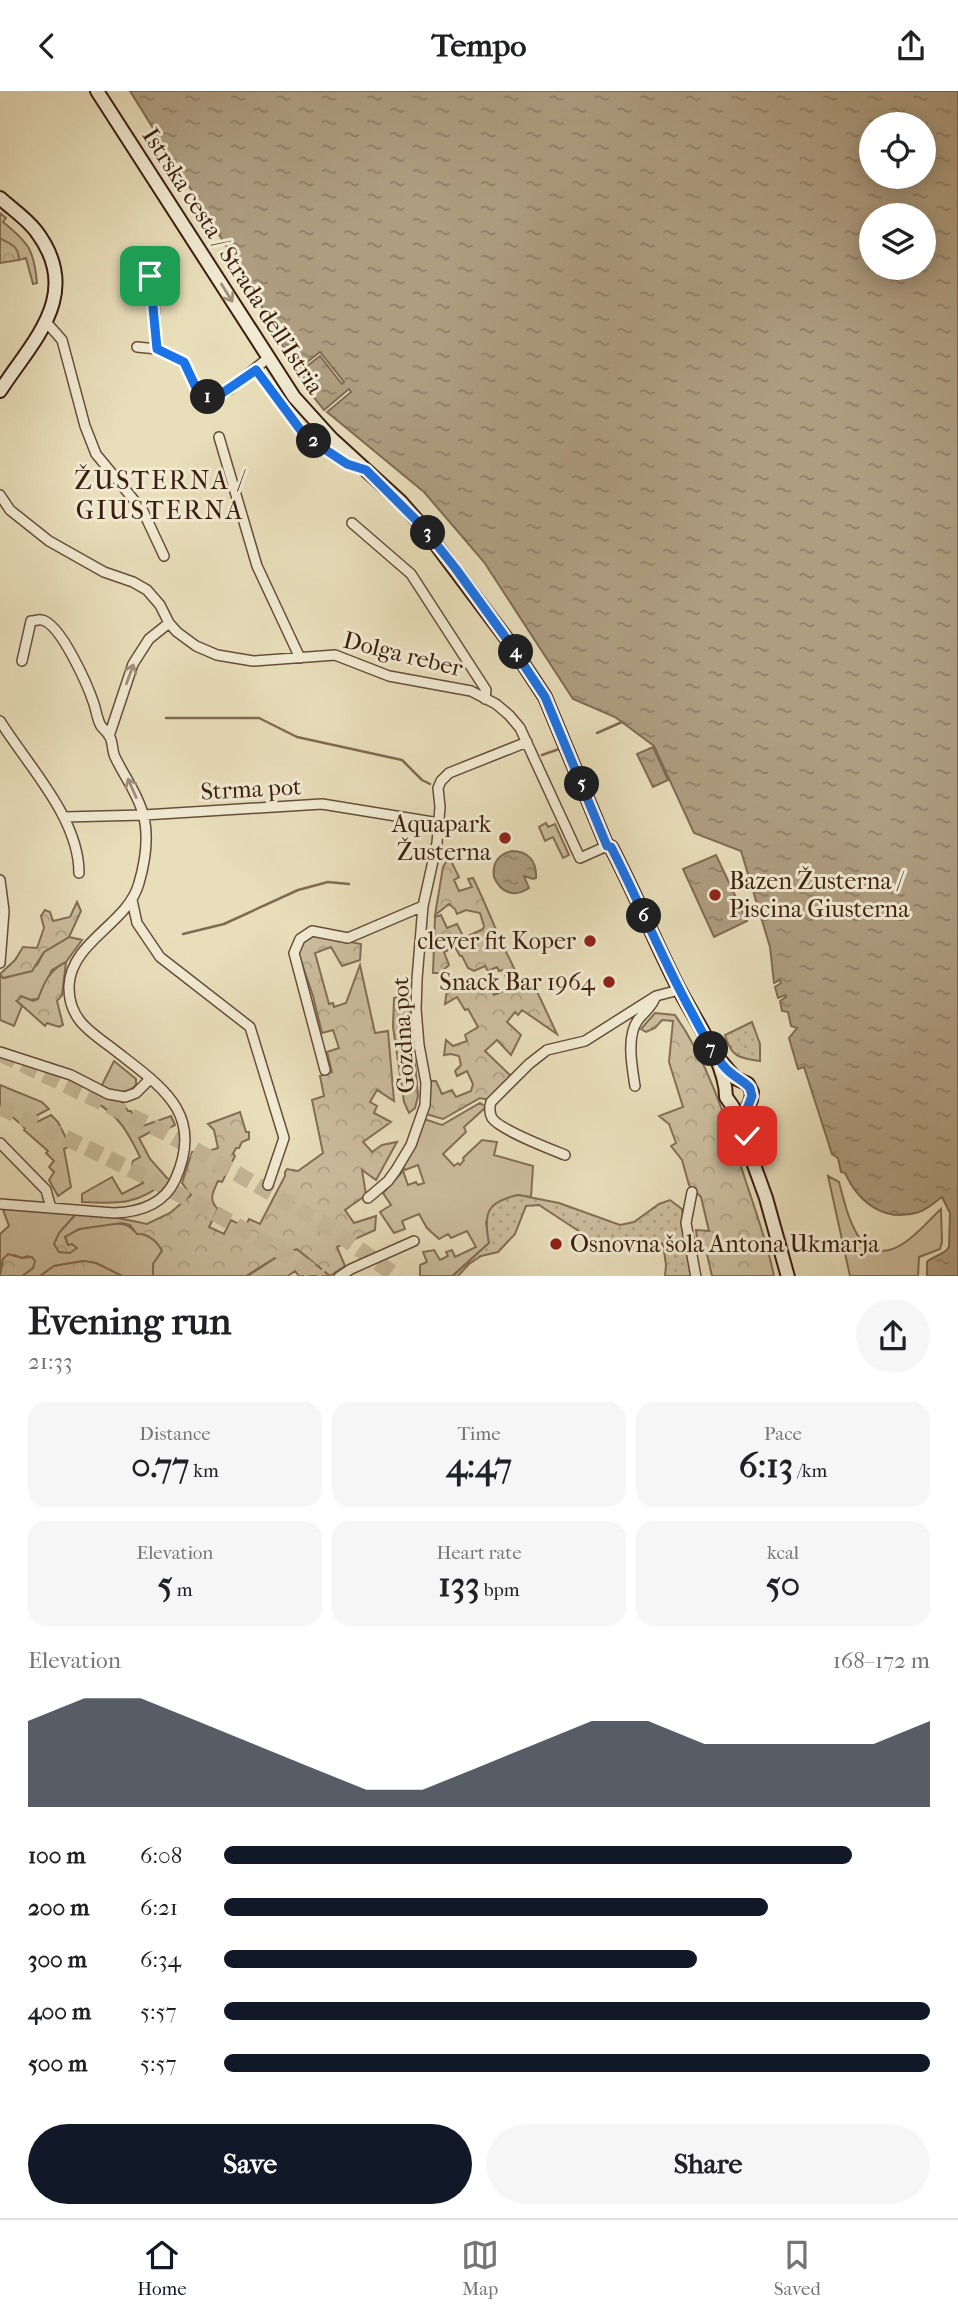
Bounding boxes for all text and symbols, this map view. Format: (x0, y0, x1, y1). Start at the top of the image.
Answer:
icon: back (28, 27, 66, 65)
text: Tempo (432, 27, 526, 64)
icon: share (892, 27, 930, 65)
map controls (859, 112, 936, 280)
button: locate (859, 112, 936, 189)
street label: Istrska cesta / Strada dell'Istria (136, 123, 330, 400)
button: layers (859, 203, 936, 280)
pin (120, 246, 180, 306)
icon: arrive (131, 257, 169, 295)
one-way arrow (221, 282, 235, 302)
pin: 1 (190, 379, 226, 415)
text: 1 (204, 385, 211, 407)
pin: 2 (296, 423, 332, 459)
text: 2 (309, 429, 318, 451)
district label: ŽUSTERNA / GIUSTERNA (74, 464, 246, 526)
pin: 3 (410, 515, 446, 551)
text: 3 (424, 521, 431, 543)
street label: Dolga reber (340, 626, 467, 683)
pin: 4 (498, 635, 534, 669)
text: 4 (510, 640, 521, 662)
one-way arrow (125, 663, 137, 685)
pin: 5 (564, 767, 600, 801)
street label: Strma pot (200, 772, 303, 806)
text: 5 (577, 772, 586, 794)
one-way arrow (125, 778, 138, 799)
place label: Aquapark Žusterna (391, 810, 492, 866)
marker: Aquapark Žusterna (497, 830, 513, 846)
place label: Bazen Žusterna / Piscina Giusterna (729, 866, 910, 923)
marker: Bazen Žusterna / Piscina Giusterna (707, 887, 723, 903)
pin: 6 (626, 899, 662, 933)
text: 6 (638, 904, 649, 926)
place label: clever fit Koper (417, 927, 577, 955)
marker: clever fit Koper (582, 933, 598, 949)
place label: Snack Bar 1964 (439, 968, 596, 996)
marker: Snack Bar 1964 (601, 974, 617, 990)
street label: Gozdna pot (386, 976, 420, 1094)
pin: 7 (694, 1031, 728, 1067)
text: 7 (706, 1037, 715, 1059)
pin (717, 1106, 777, 1166)
icon: check (728, 1117, 766, 1155)
place label: Osnovna šola Antona Ukmarja (570, 1230, 880, 1258)
marker: Osnovna šola Antona Ukmarja (548, 1236, 564, 1252)
text: Evening run (28, 1299, 231, 1344)
button: share (856, 1299, 930, 1373)
text: 21:33 (28, 1348, 72, 1375)
text: Distance (139, 1423, 211, 1445)
text: Time (457, 1423, 501, 1445)
text: Pace (764, 1423, 802, 1445)
text: 0.77 (131, 1445, 189, 1486)
text: 4:47 (446, 1445, 512, 1486)
text: 6:13 (739, 1445, 793, 1486)
text: km (189, 1460, 219, 1482)
text: /km (793, 1460, 827, 1482)
text: Elevation (137, 1542, 213, 1564)
text: Heart rate (436, 1542, 522, 1564)
text: kcal (767, 1542, 799, 1564)
text: 5 (158, 1564, 173, 1605)
text: 133 (438, 1564, 480, 1605)
text: 50 (766, 1564, 800, 1605)
text: m (173, 1579, 193, 1601)
text: bpm (480, 1579, 520, 1601)
text: Elevation (28, 1647, 121, 1674)
text: 168–172 m (833, 1647, 930, 1674)
text: 100 m (28, 1842, 86, 1869)
text: 6:08 (140, 1842, 182, 1869)
text: 200 m (28, 1894, 89, 1921)
text: 6:21 (140, 1894, 178, 1921)
text: 300 m (28, 1946, 87, 1973)
text: 6:34 (140, 1946, 181, 1973)
text: 400 m (28, 1998, 91, 2025)
text: 5:57 (140, 1998, 177, 2025)
text: 500 m (28, 2050, 87, 2077)
text: 5:57 (140, 2050, 177, 2077)
button: Save (28, 2124, 472, 2204)
button: Share (486, 2124, 930, 2204)
tab: Home (137, 2236, 187, 2300)
tab: Map (461, 2236, 499, 2300)
tab: Saved (774, 2236, 821, 2300)

